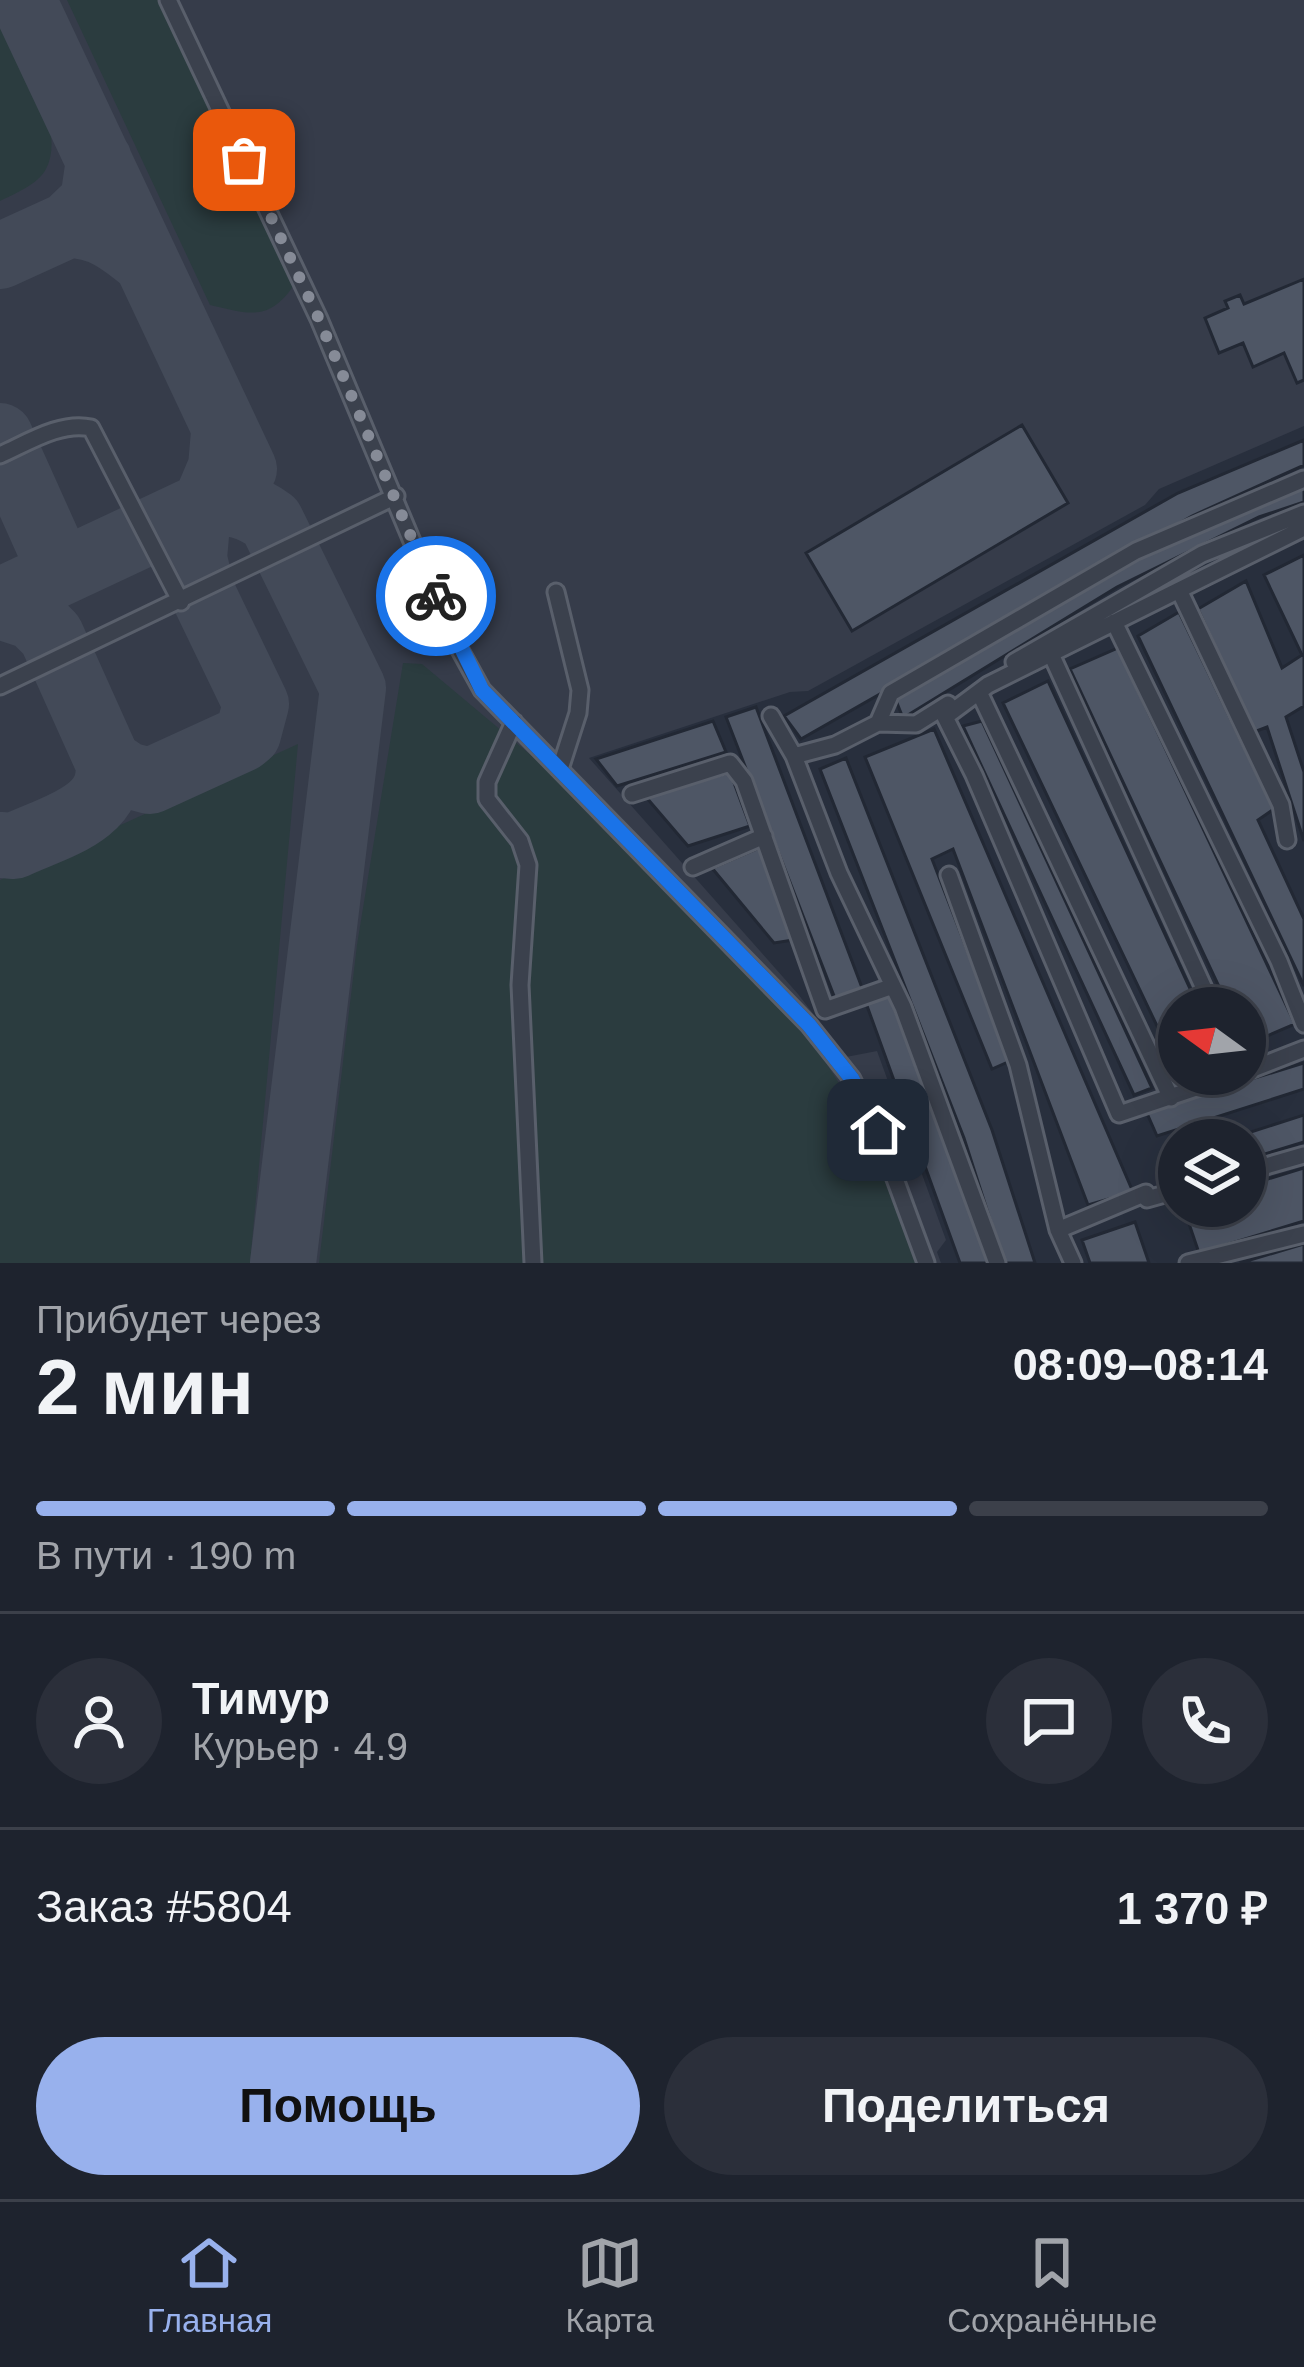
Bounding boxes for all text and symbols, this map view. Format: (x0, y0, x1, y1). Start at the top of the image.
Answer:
pin (193, 109, 295, 211)
icon: bag (211, 127, 277, 193)
courier (376, 536, 496, 656)
icon: bike (403, 563, 469, 629)
north arrow (1158, 987, 1266, 1095)
map controls (1158, 987, 1266, 1227)
pin (827, 1079, 929, 1181)
icon: home (845, 1097, 911, 1163)
button: layers (1158, 1119, 1266, 1227)
text: Прибудет через (36, 1298, 321, 1341)
text: 08:09–08:14 (1013, 1339, 1268, 1390)
text: 2 мин (36, 1343, 254, 1431)
text: В пути · 190 m (36, 1534, 296, 1577)
button: person (36, 1658, 162, 1784)
button: chat (986, 1658, 1112, 1784)
button: phone (1142, 1658, 1268, 1784)
text: Тимур (192, 1673, 330, 1724)
text: Курьер · 4.9 (192, 1725, 408, 1768)
text: Заказ #5804 (36, 1881, 292, 1932)
text: 1 370 ₽ (1117, 1883, 1268, 1934)
button: Помощь (36, 2037, 640, 2175)
button: Поделиться (664, 2037, 1268, 2175)
tab: Главная (147, 2230, 272, 2340)
tab: Карта (566, 2230, 654, 2340)
tab: Сохранённые (947, 2230, 1157, 2340)

